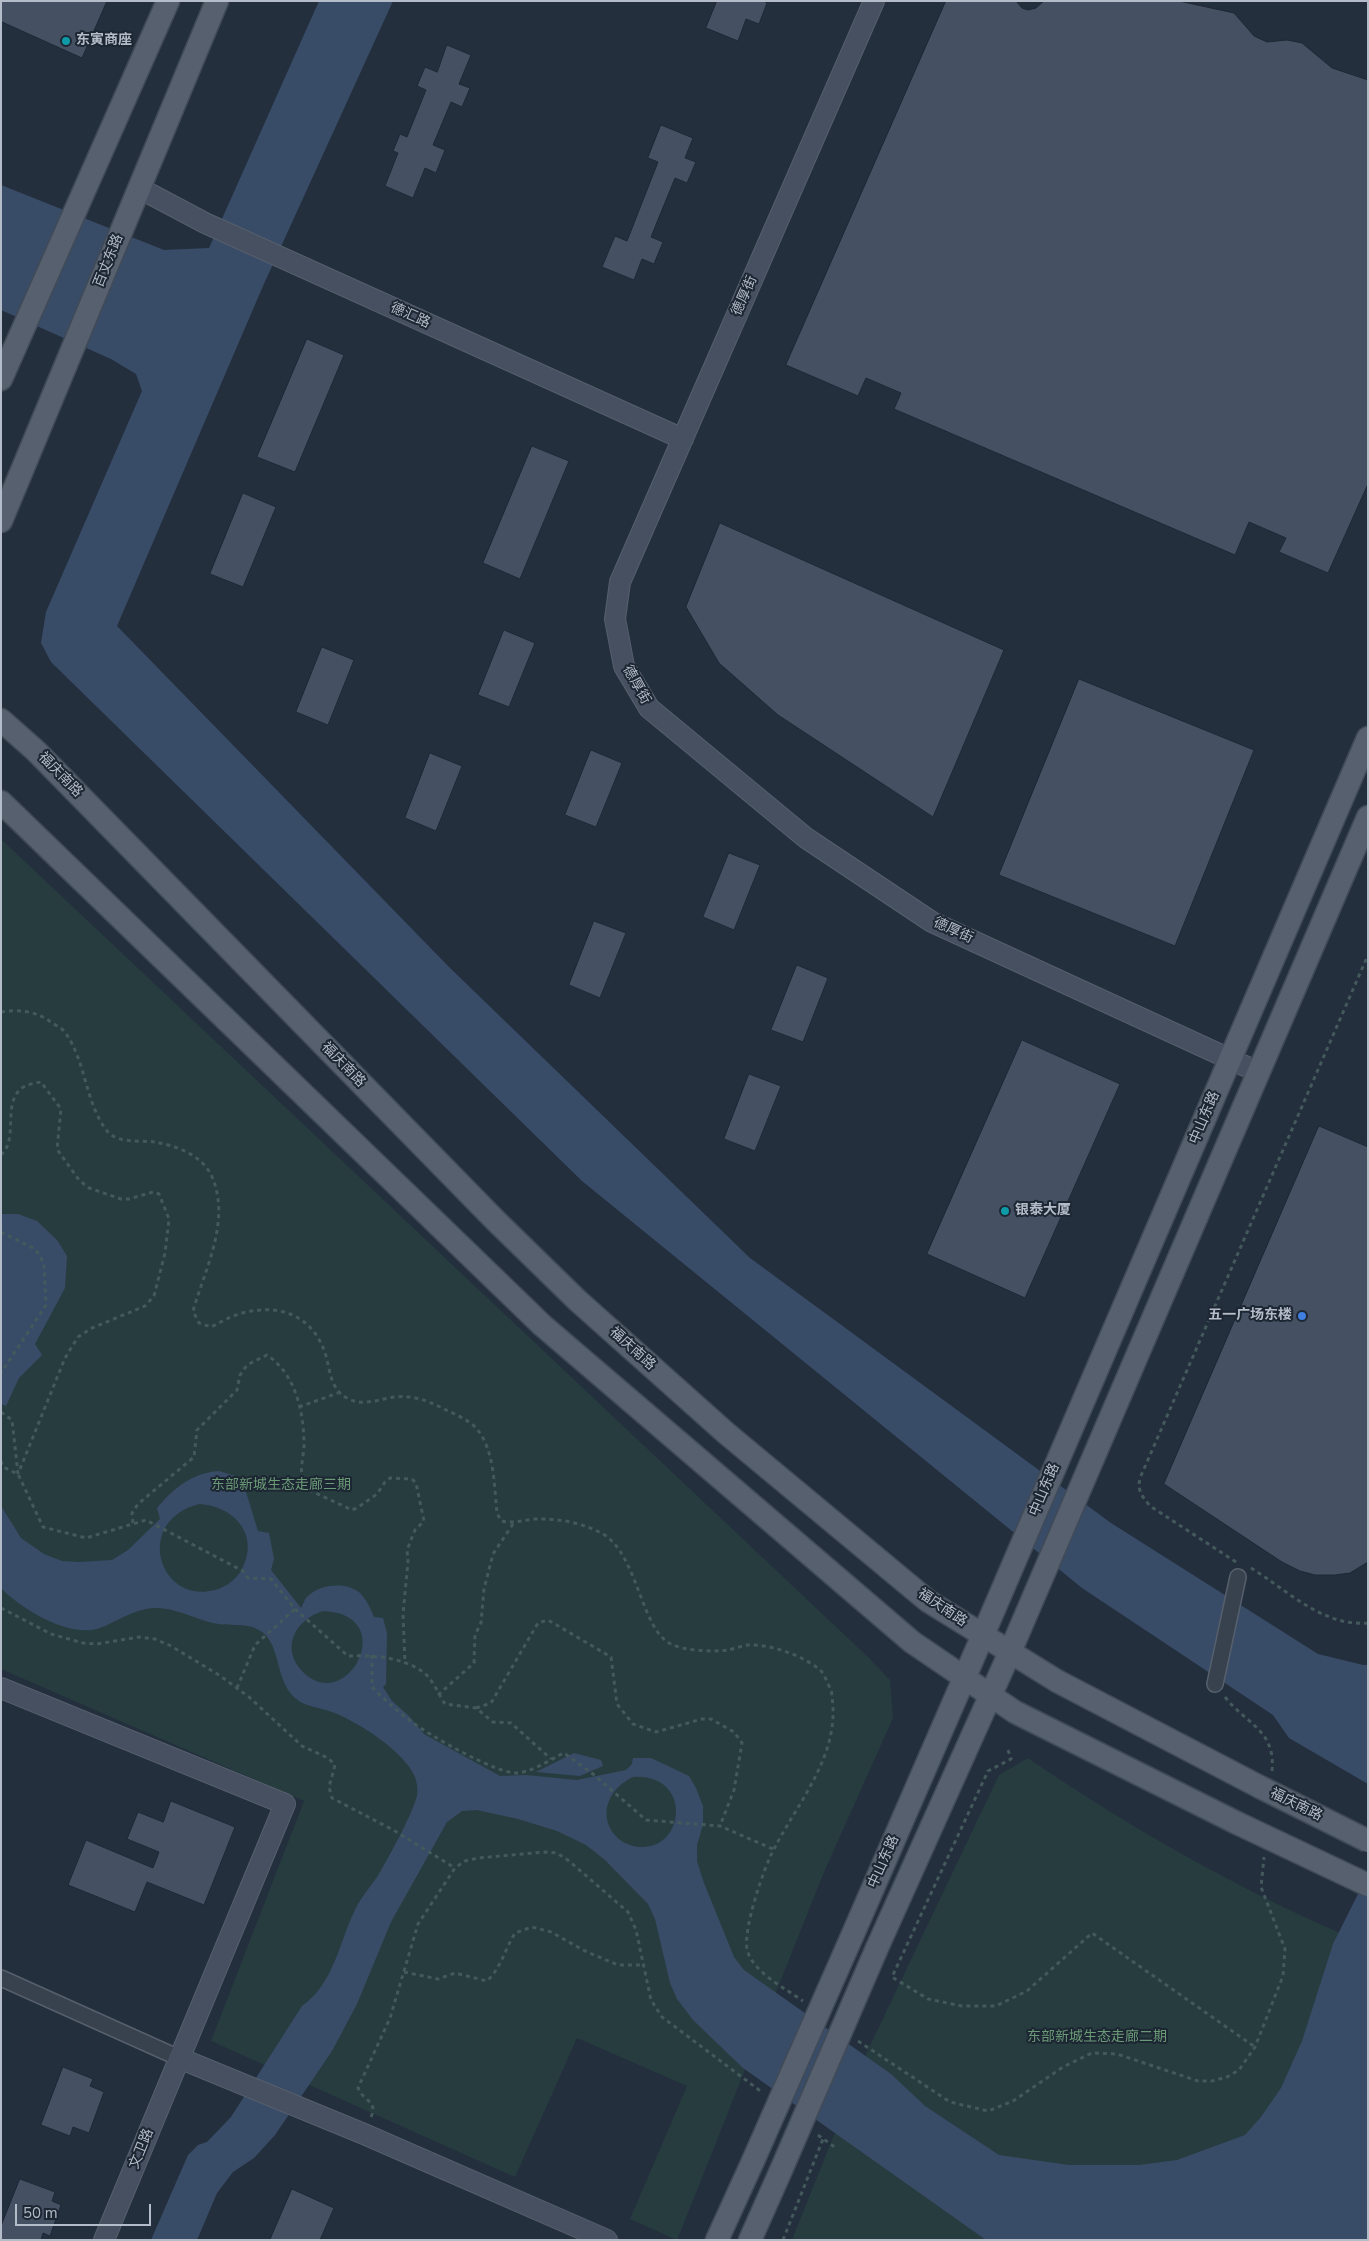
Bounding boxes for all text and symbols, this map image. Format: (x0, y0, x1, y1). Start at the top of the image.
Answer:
place label: 东寅商座 (76, 33, 132, 49)
marker: 东寅商座 (60, 35, 72, 47)
street label: 百丈东路 (91, 232, 127, 290)
street label: 德厚街 (729, 273, 761, 319)
street label: 德汇路 (387, 300, 433, 332)
street label: 德厚街 (618, 663, 654, 707)
street label: 福庆南路 (35, 749, 85, 801)
street label: 德厚街 (930, 915, 976, 947)
street label: 福庆南路 (318, 1039, 368, 1091)
street label: 中山东路 (1186, 1089, 1224, 1147)
place label: 银泰大厦 (1015, 1203, 1071, 1219)
marker: 银泰大厦 (999, 1205, 1011, 1217)
place label: 五一广场东楼 (1208, 1308, 1292, 1324)
marker: 五一广场东楼 (1296, 1310, 1308, 1322)
street label: 福庆南路 (606, 1324, 658, 1374)
street label: 中山东路 (1026, 1461, 1064, 1519)
park label: 东部新城生态走廊三期 (211, 1478, 351, 1494)
street label: 福庆南路 (914, 1585, 970, 1631)
street label: 福庆南路 (1267, 1785, 1325, 1825)
street label: 中山东路 (865, 1833, 903, 1891)
park label: 东部新城生态走廊二期 (1027, 2030, 1167, 2046)
street label: 文卫路 (126, 2126, 158, 2172)
scale bar (18, 2194, 154, 2226)
text: 50 m (23, 2203, 58, 2223)

